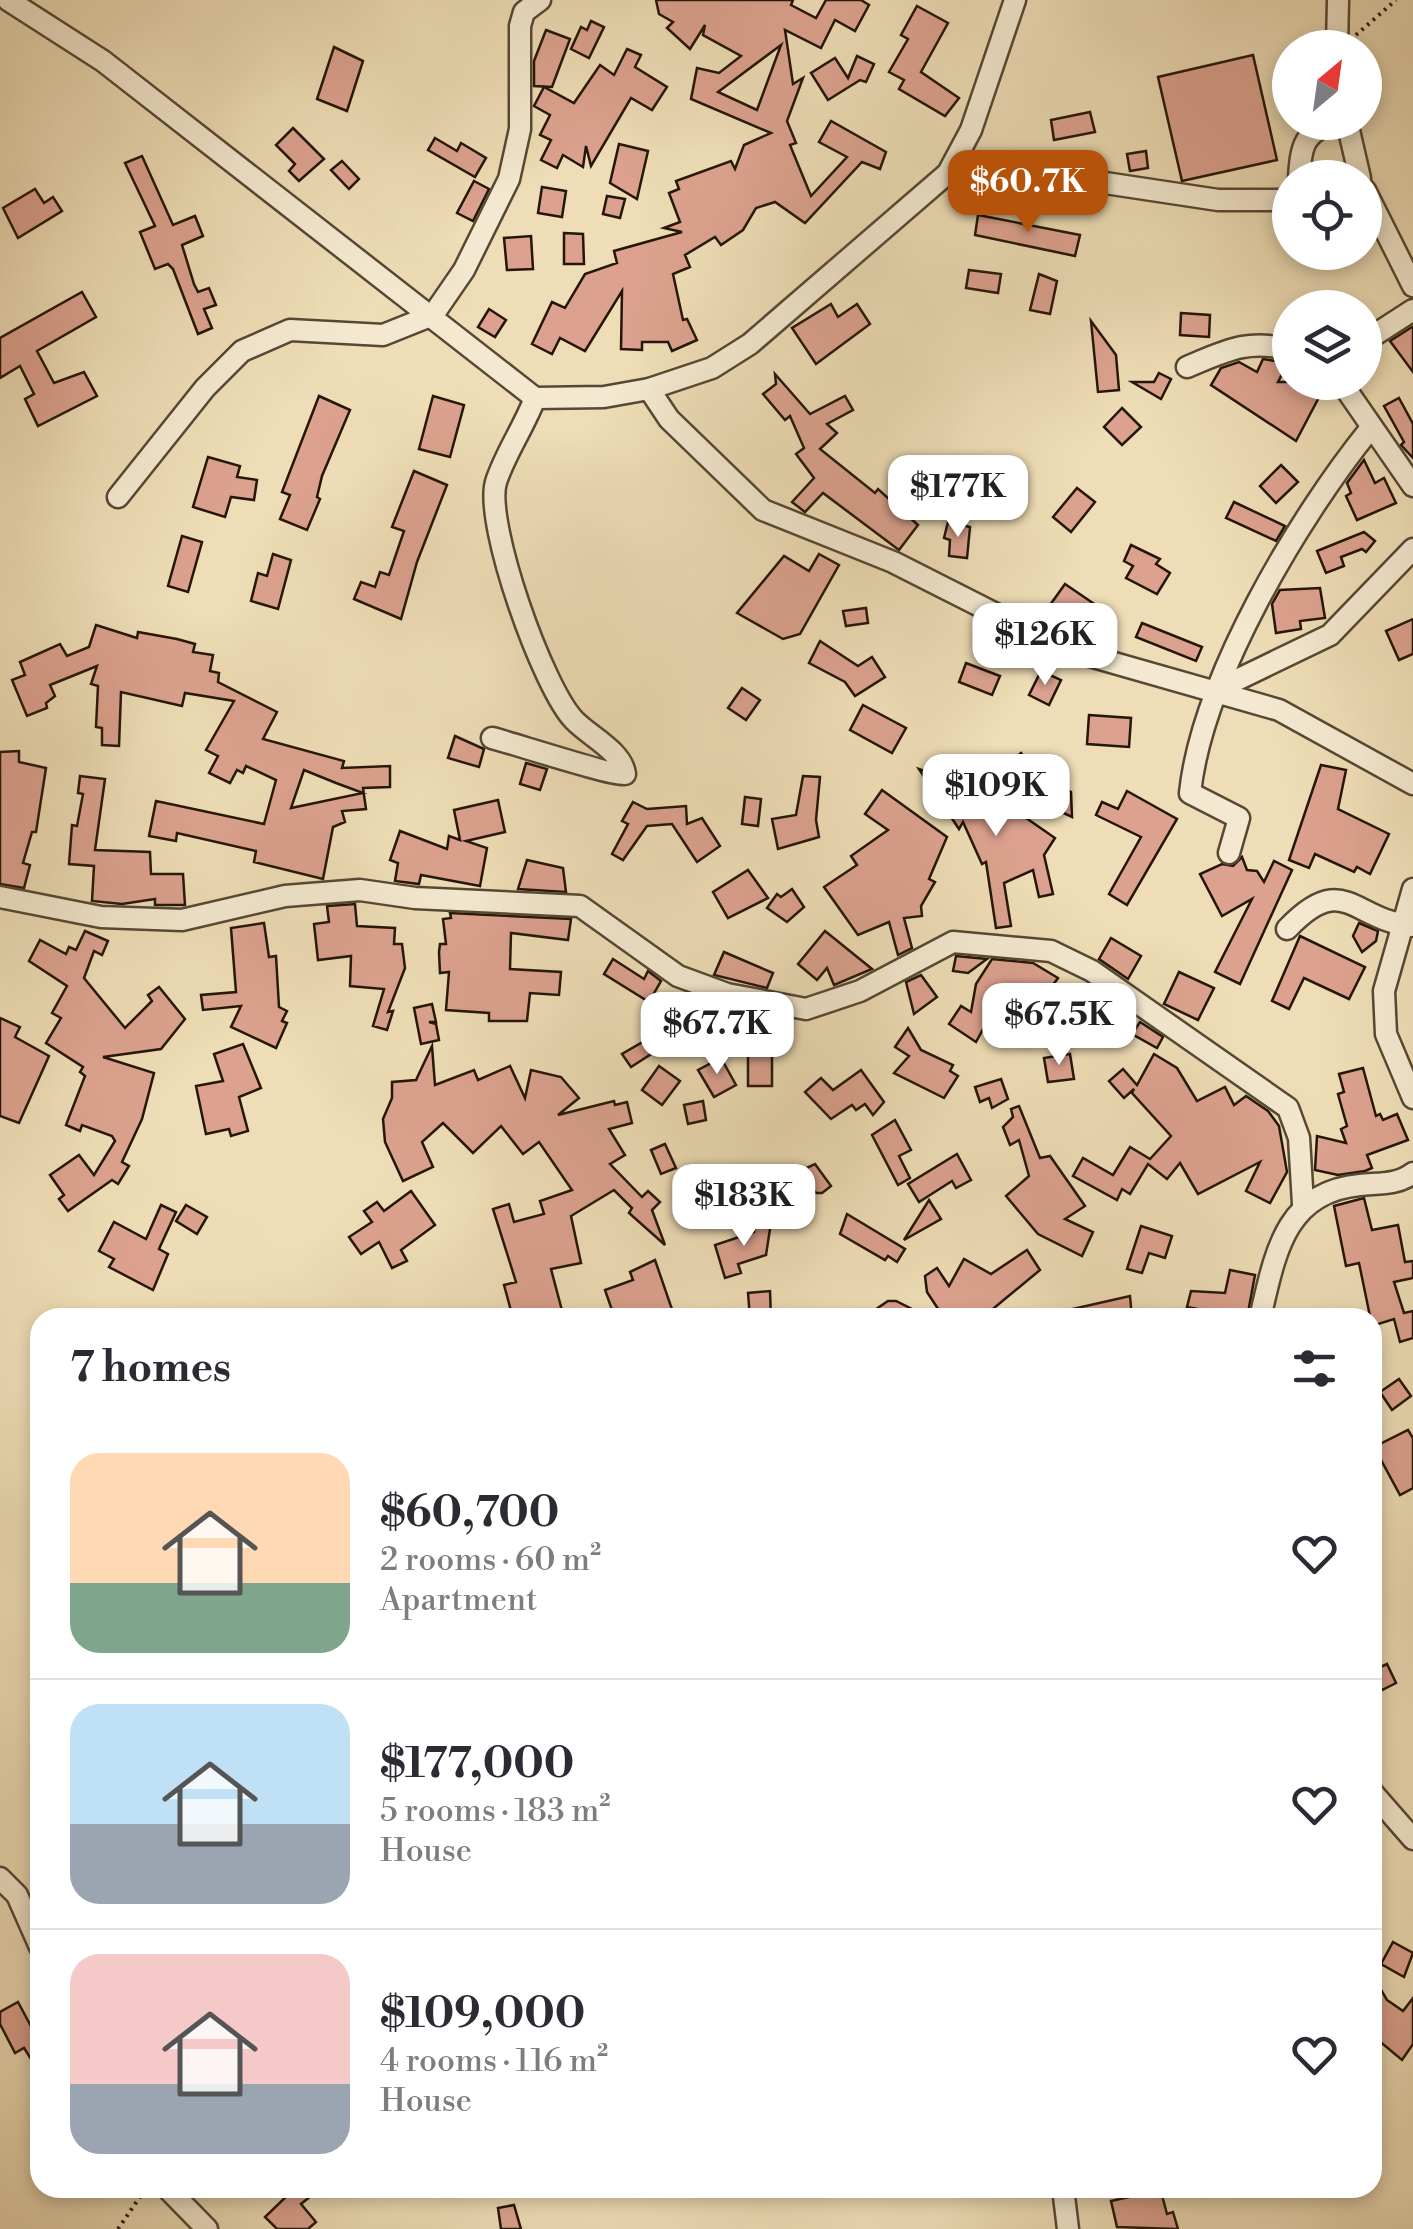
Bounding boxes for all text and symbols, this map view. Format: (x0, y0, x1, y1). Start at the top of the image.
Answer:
north arrow (1272, 30, 1382, 140)
map controls (1272, 30, 1382, 400)
pin: $60.7K (947, 150, 1109, 235)
button: locate (1272, 160, 1382, 270)
text: $60.7K (970, 162, 1086, 202)
button: layers (1272, 290, 1382, 400)
pin: $177K (888, 455, 1028, 540)
text: $177K (910, 467, 1006, 507)
pin: $126K (975, 603, 1115, 688)
text: $126K (994, 615, 1096, 655)
pin: $109K (926, 754, 1066, 839)
text: $109K (945, 766, 1047, 806)
pin: $67.5K (978, 983, 1140, 1068)
pin: $67.7K (636, 992, 798, 1077)
text: $67.5K (1004, 995, 1114, 1035)
text: $67.7K (663, 1004, 771, 1044)
pin: $183K (674, 1164, 814, 1249)
text: $183K (694, 1176, 794, 1216)
icon: filters (1287, 1341, 1342, 1396)
text: 7 homes (70, 1342, 231, 1395)
text: $60,700 (380, 1487, 559, 1540)
icon: home (150, 1493, 270, 1613)
icon: heart (1287, 1526, 1342, 1581)
text: 2 rooms · 60 m² (380, 1540, 601, 1580)
text: Apartment (380, 1580, 537, 1620)
text: $177,000 (380, 1738, 574, 1791)
icon: home (150, 1744, 270, 1864)
icon: heart (1287, 1777, 1342, 1832)
text: 5 rooms · 183 m² (380, 1791, 610, 1831)
text: House (380, 1831, 472, 1871)
text: $109,000 (380, 1988, 585, 2041)
icon: home (150, 1994, 270, 2114)
icon: heart (1287, 2027, 1342, 2082)
text: 4 rooms · 116 m² (380, 2041, 608, 2081)
text: House (380, 2081, 472, 2121)

